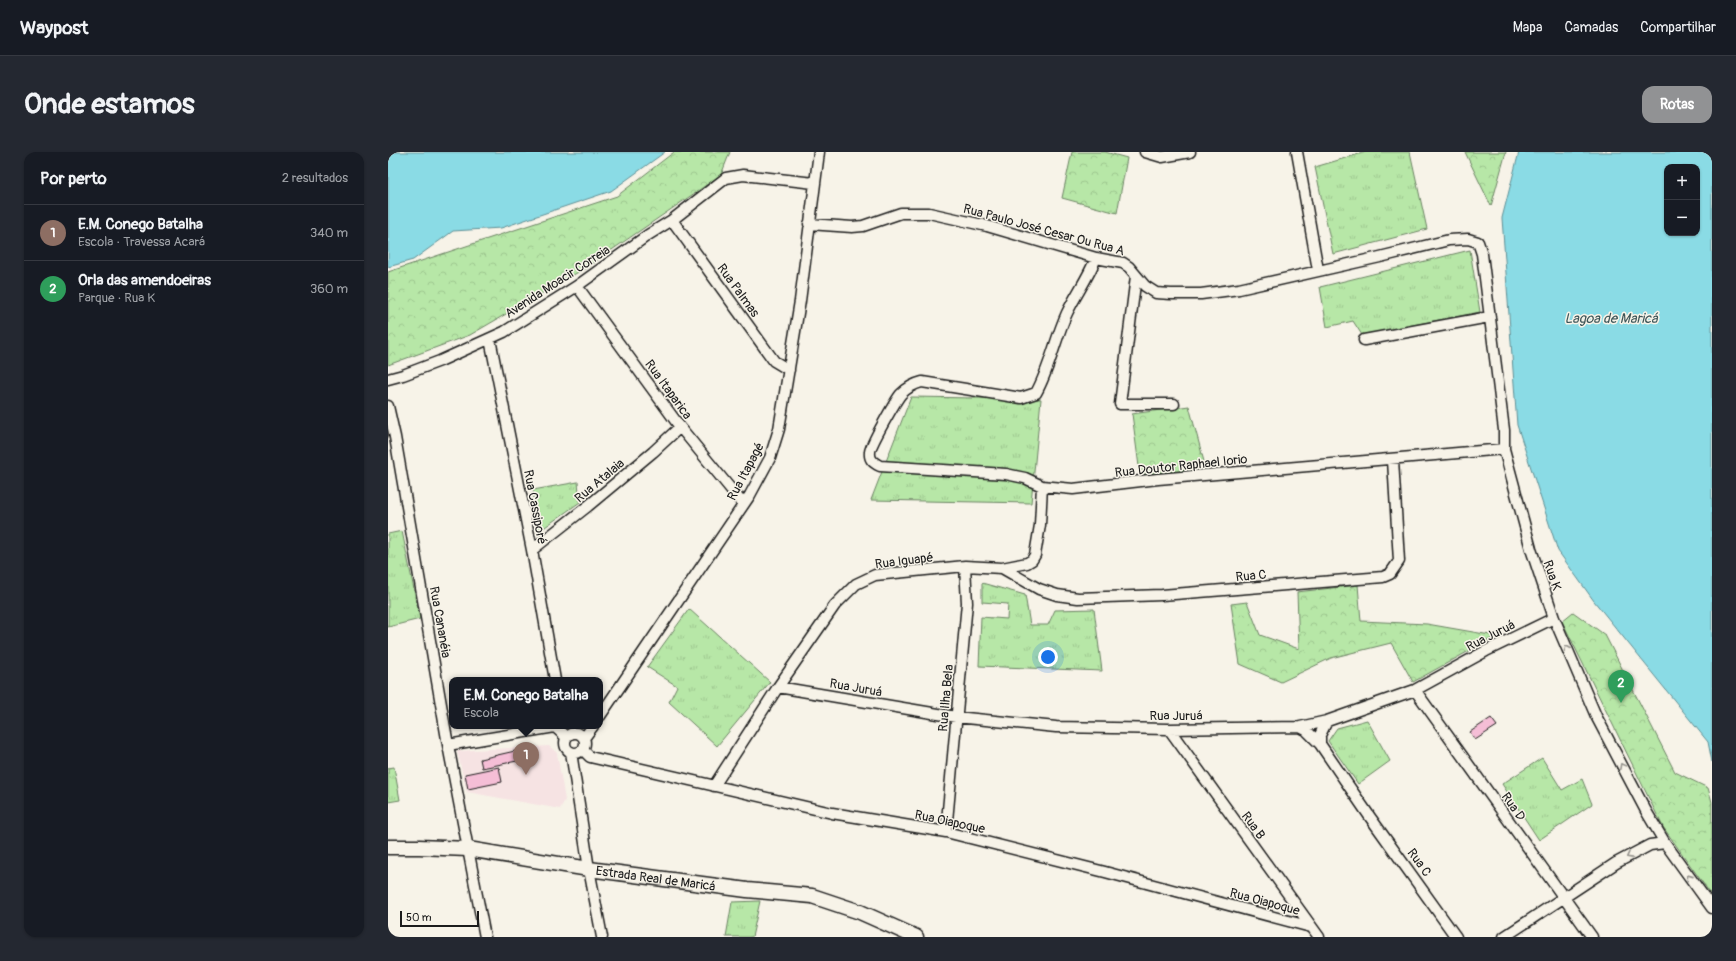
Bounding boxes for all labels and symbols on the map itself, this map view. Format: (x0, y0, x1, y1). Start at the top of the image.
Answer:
street label: Rua Paulo José Cesar Ou Rua A (961, 201, 1127, 259)
street label: Avenida Moacir Correia (502, 242, 613, 322)
street label: Rua Palmas (713, 261, 763, 321)
water label: Lagoa de Maricá (1564, 310, 1659, 327)
street label: Rua Itaparica (641, 357, 695, 422)
street label: Rua Itapagé (724, 440, 768, 503)
street label: Rua Doutor Raphael Iorio (1114, 451, 1248, 481)
street label: Rua Atalaia (571, 455, 628, 506)
street label: Rua Cassiporé (520, 469, 550, 546)
street label: Rua Iguapé (874, 549, 934, 573)
street label: Rua K (1539, 558, 1565, 593)
street label: Rua C (1235, 567, 1267, 585)
street label: Rua Cananéia (426, 585, 454, 659)
street label: Rua Juruá (1463, 617, 1518, 655)
one-way arrow (1564, 645, 1572, 652)
your location (1038, 647, 1058, 667)
street label: Rua Ilha Bela (935, 664, 957, 732)
pin: 2 (1608, 670, 1634, 703)
street label: Rua Juruá (828, 676, 883, 700)
street label: Rua Juruá (1150, 708, 1202, 724)
pin: 1 (513, 742, 539, 775)
one-way arrow (1620, 762, 1627, 770)
street label: Rua D (1498, 789, 1529, 824)
street label: Rua Oiapoque (913, 807, 987, 837)
street label: Rua B (1238, 809, 1269, 843)
street label: Rua C (1404, 845, 1435, 880)
one-way arrow (1626, 851, 1633, 859)
street label: Estrada Real de Maricá (595, 863, 716, 895)
one-way arrow (1687, 874, 1694, 881)
street label: Rua Oiapoque (1228, 885, 1302, 919)
scale bar (400, 909, 479, 928)

